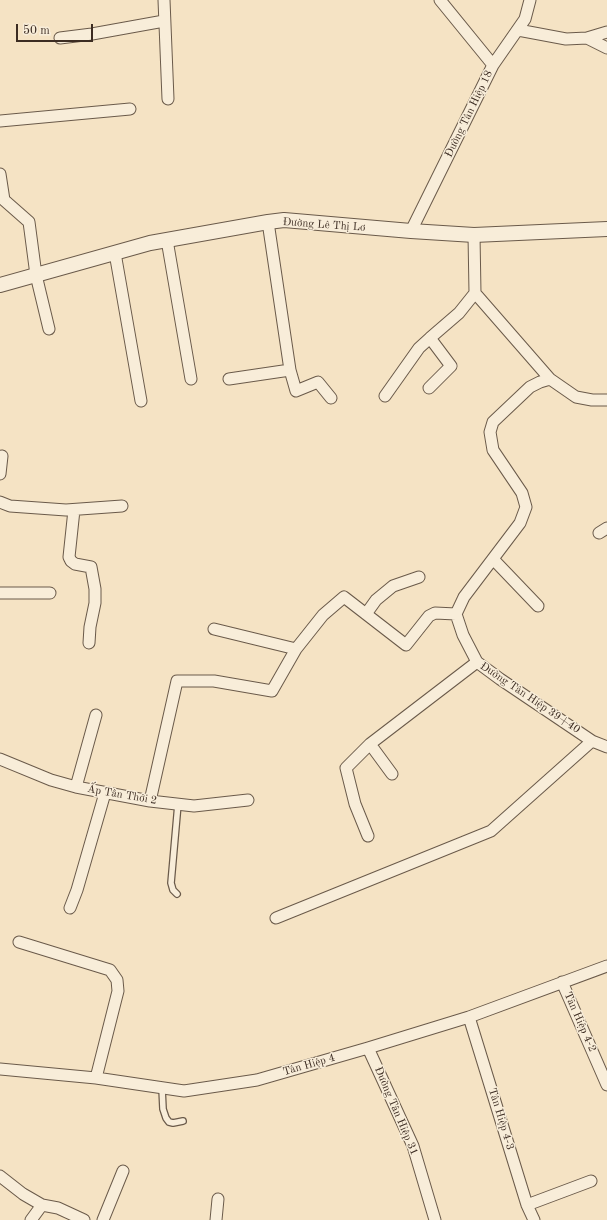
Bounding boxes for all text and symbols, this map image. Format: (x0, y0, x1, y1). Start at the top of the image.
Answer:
scale bar (18, 16, 95, 42)
text: 50 m (23, 25, 50, 37)
street label: Đường Tân Hiệp 18 (442, 68, 496, 160)
street label: Đường Lê Thị Lơ (282, 216, 366, 234)
street label: Đường Tân Hiệp 39+40 (477, 660, 583, 736)
street label: Ấp Tân Thới 2 (86, 782, 158, 808)
street label: Tân Hiệp 4-2 (561, 990, 599, 1054)
street label: Tân Hiệp 4 (281, 1051, 337, 1079)
street label: Đường Tân Hiệp 31 (371, 1065, 421, 1157)
street label: Tân Hiệp 4-3 (485, 1086, 517, 1152)

